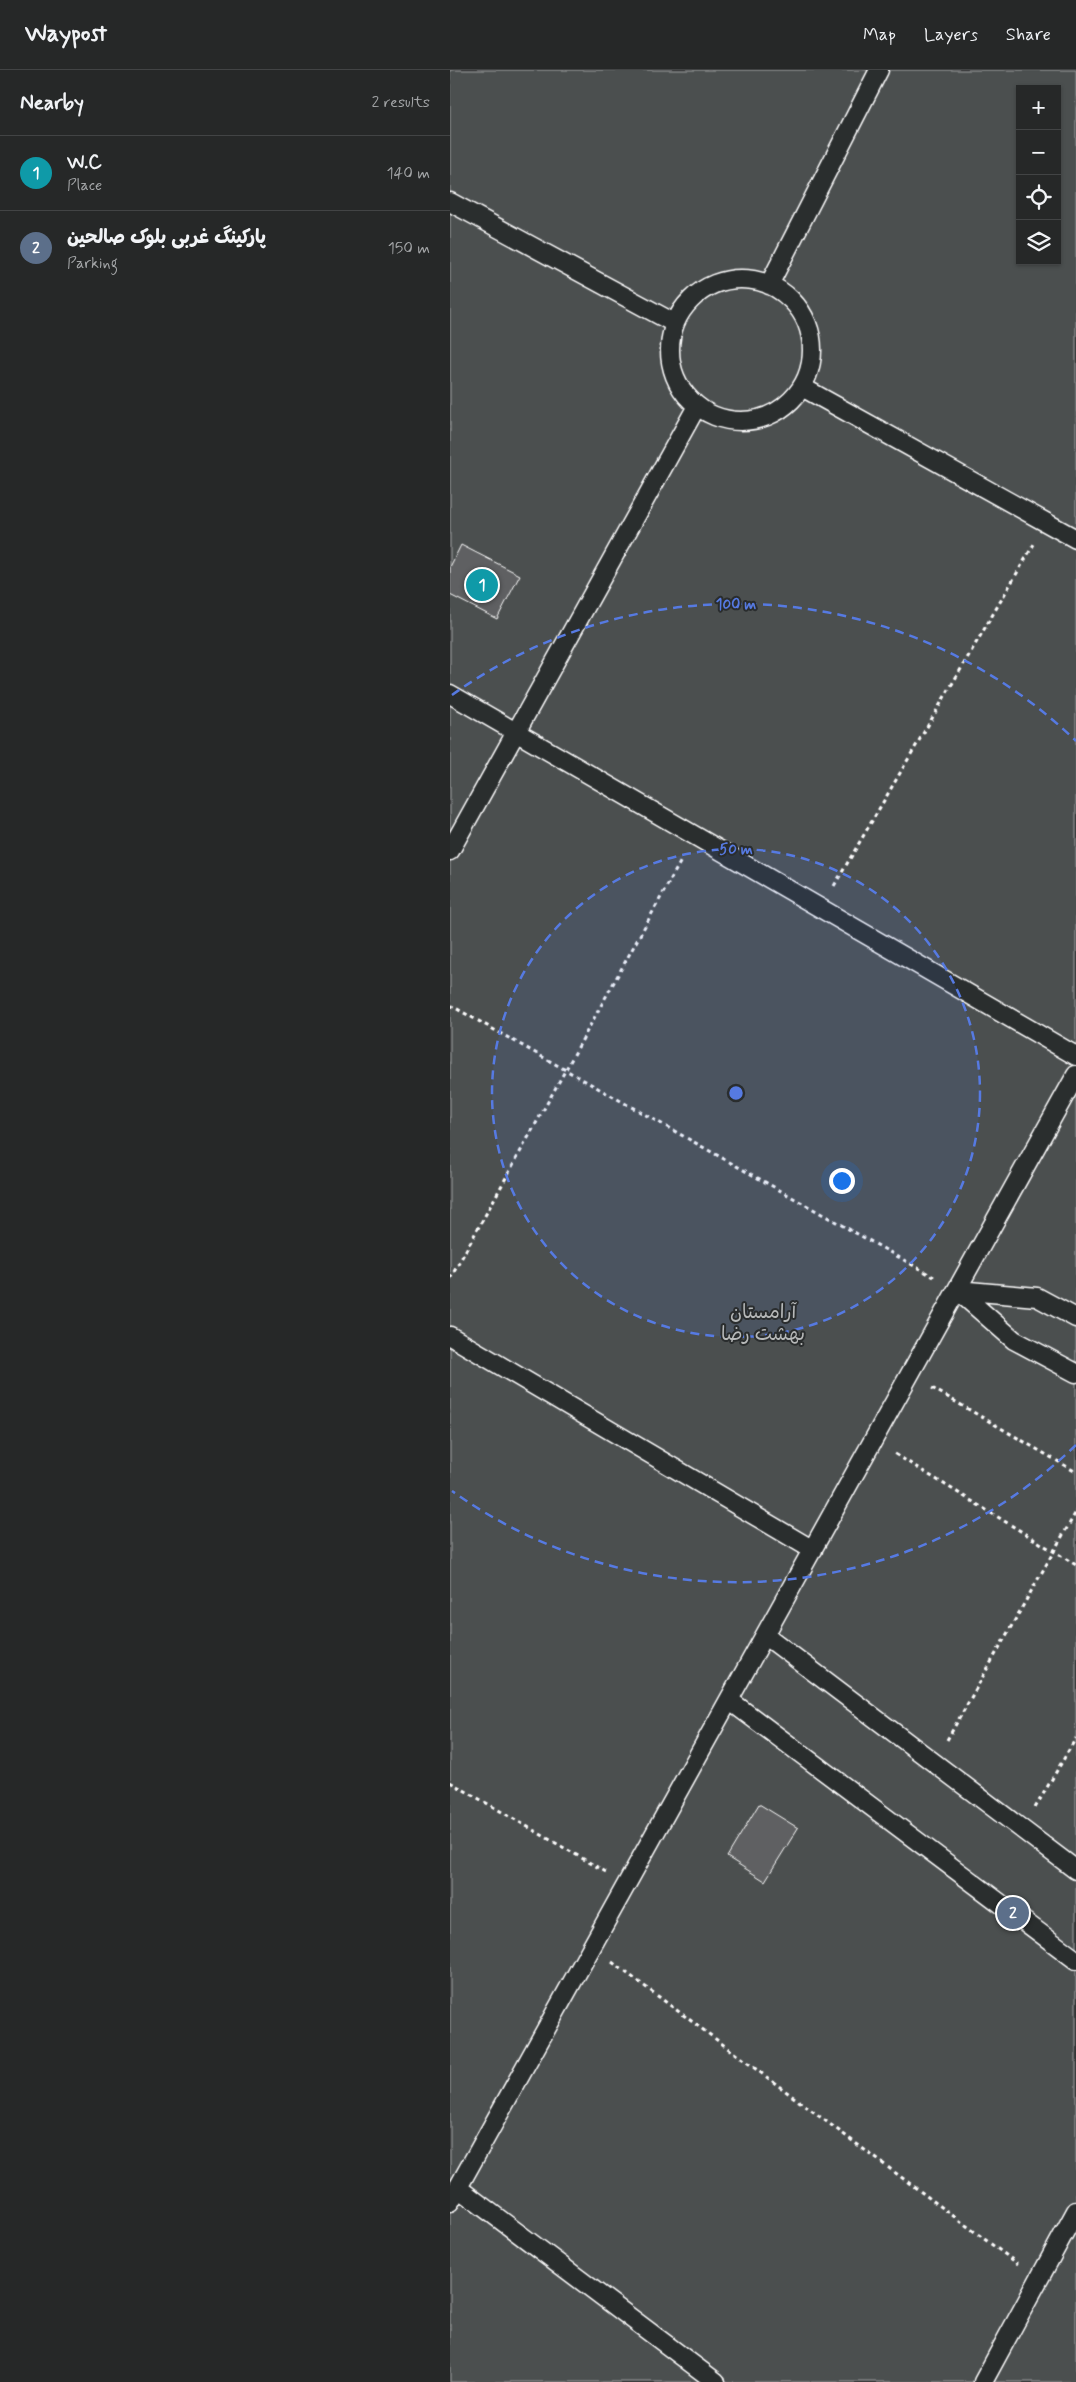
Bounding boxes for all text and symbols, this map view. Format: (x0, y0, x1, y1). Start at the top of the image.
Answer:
text: Waypost (25, 19, 107, 50)
text: Map (863, 23, 896, 47)
text: Layers (924, 23, 978, 47)
text: Share (1006, 23, 1051, 47)
map controls (1016, 85, 1061, 265)
button: + (1016, 85, 1061, 130)
text: Nearby (20, 89, 84, 117)
text: 2 results (372, 92, 430, 113)
button: − (1016, 130, 1061, 175)
text: W.C (67, 150, 102, 175)
text: 1 (32, 163, 40, 184)
text: 140 m (386, 163, 430, 184)
text: Place (67, 175, 102, 196)
button: locate (1016, 175, 1061, 220)
button: layers (1016, 220, 1061, 265)
text: پارکینگ غربی بلوک صالحین (67, 225, 266, 250)
text: 2 (32, 238, 40, 259)
text: 150 m (388, 238, 430, 259)
text: Parking (67, 253, 118, 274)
pin: 1 (466, 566, 498, 604)
text: 100 m (716, 595, 756, 615)
text: 50 m (719, 840, 753, 860)
centre of rings (727, 1084, 745, 1102)
your location (829, 1168, 855, 1194)
park label: آرامستان بهشت رضا (721, 1300, 805, 1347)
pin: 2 (997, 1894, 1029, 1932)

